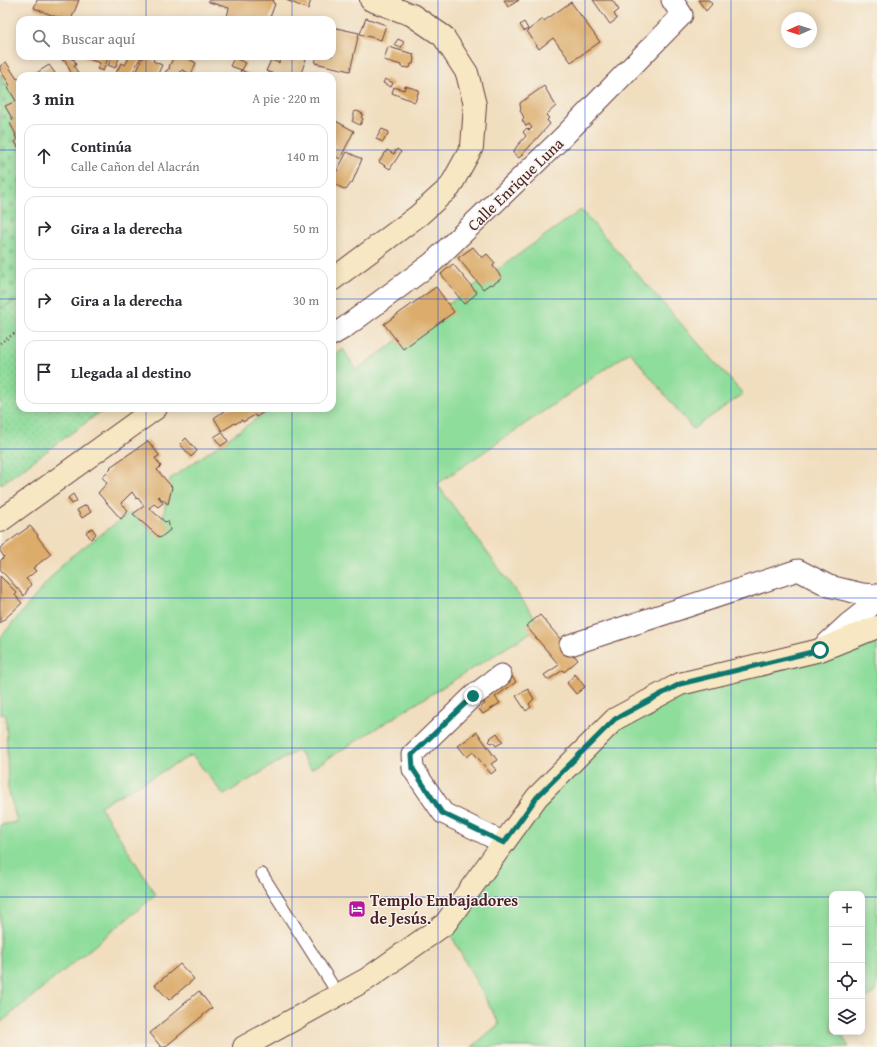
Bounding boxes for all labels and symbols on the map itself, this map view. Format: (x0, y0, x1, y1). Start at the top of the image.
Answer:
north arrow (781, 12, 817, 48)
street label: Calle Enrique Luna (462, 131, 569, 236)
route start (811, 641, 829, 659)
route end (464, 687, 482, 705)
place label: Templo Embajadores de Jesús. (370, 888, 518, 930)
hotel icon: Templo Embajadores de Jesús. (347, 899, 367, 919)

